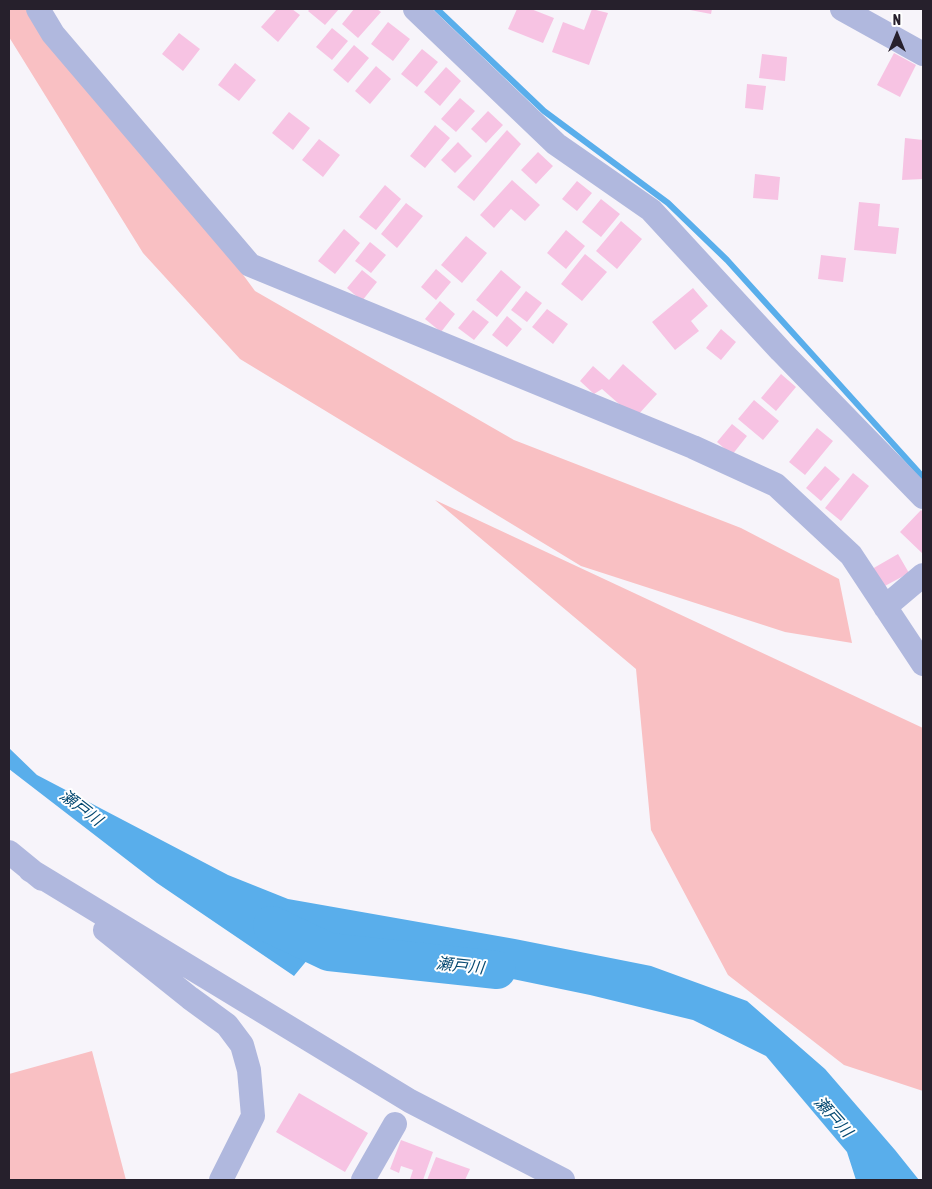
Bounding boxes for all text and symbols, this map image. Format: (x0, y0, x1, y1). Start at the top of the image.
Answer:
north arrow (872, 10, 922, 60)
text: N (893, 12, 901, 28)
water label: 瀬戸川 (56, 786, 106, 830)
water label: 瀬戸川 (435, 954, 485, 978)
water label: 瀬戸川 (810, 1093, 856, 1141)

